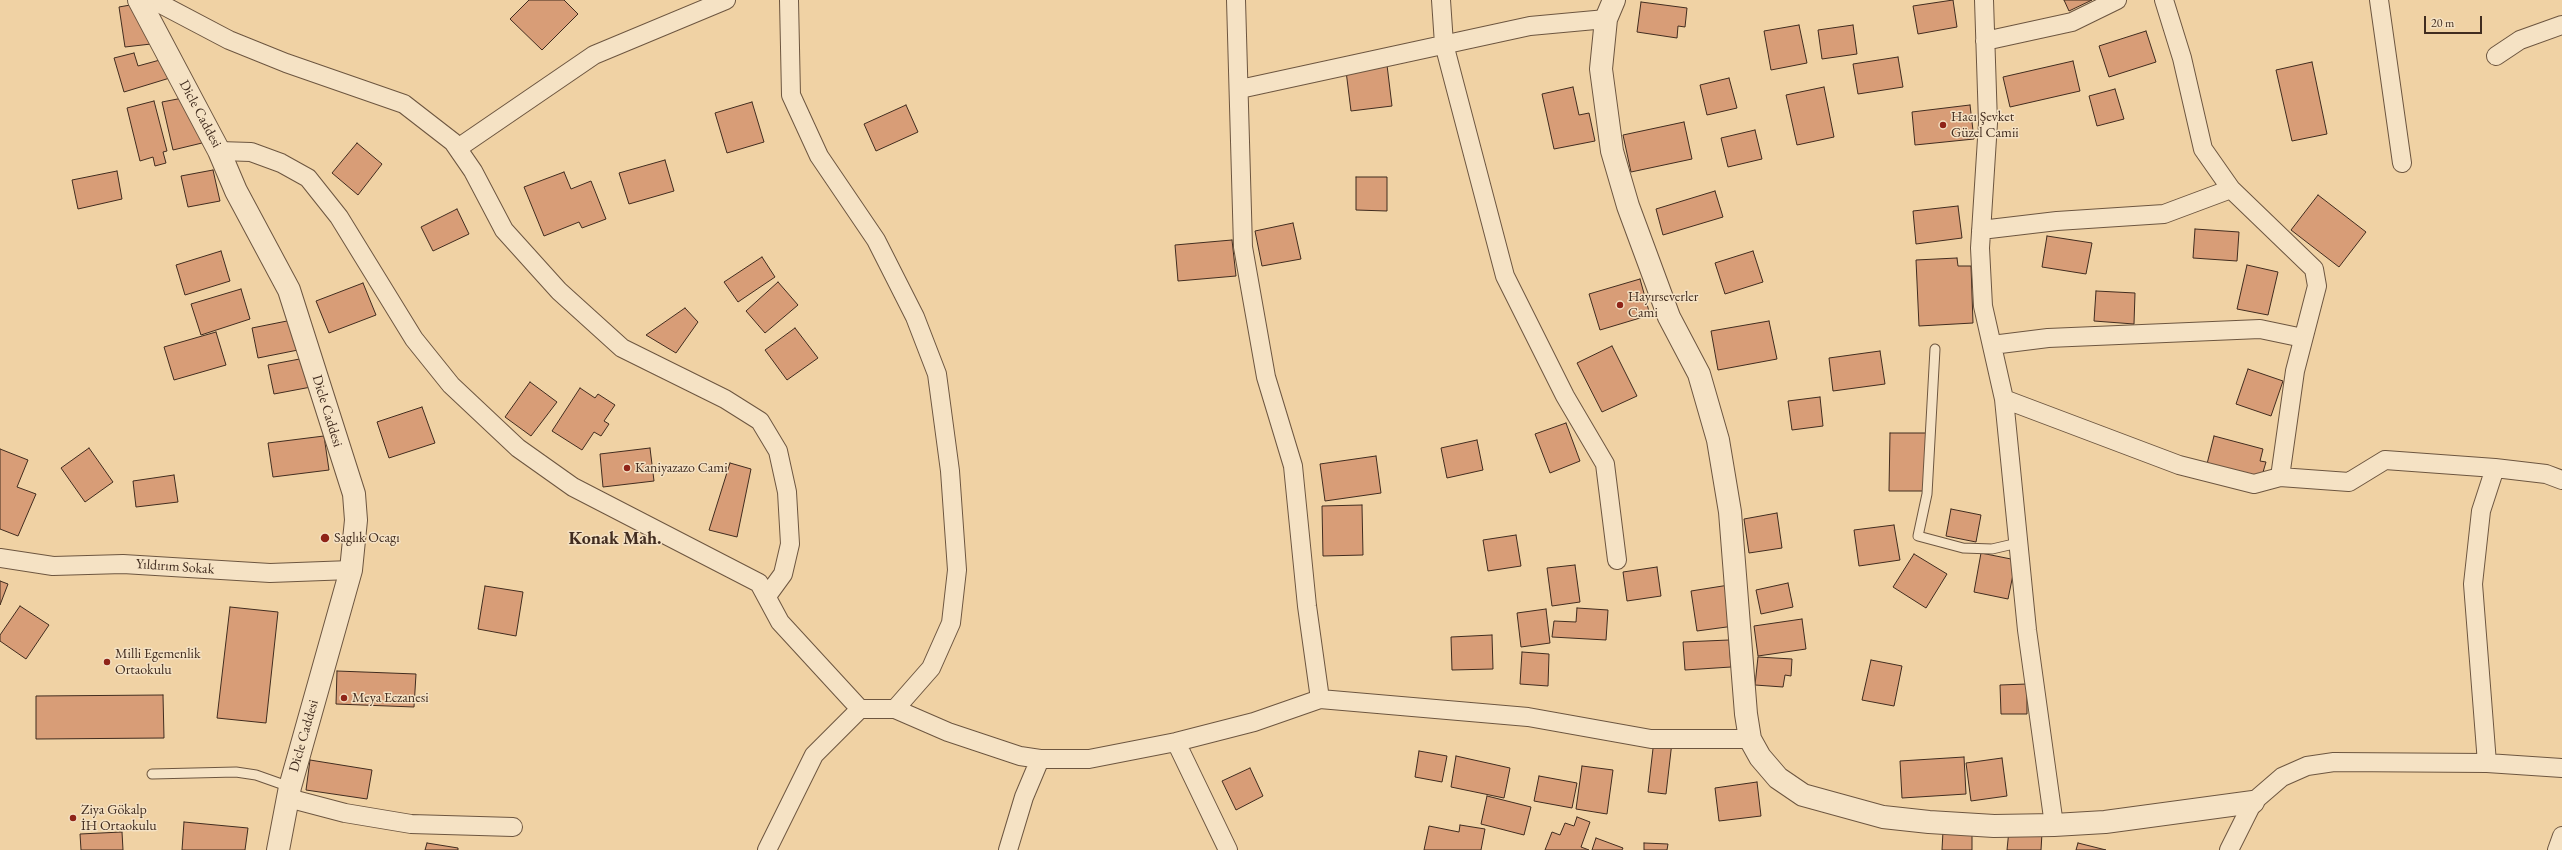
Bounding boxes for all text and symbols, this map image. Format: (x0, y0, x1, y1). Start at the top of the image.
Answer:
scale bar (2426, 8, 2484, 34)
text: 20 m (2431, 15, 2454, 31)
street label: Dicle Caddesi (175, 77, 225, 151)
place label: Hacı Şevket Güzel Camii (1951, 109, 2019, 142)
marker: Hacı Şevket Güzel Camii (1938, 120, 1948, 130)
place label: Hayırseverler Cami (1628, 289, 1698, 322)
marker: Hayırseverler Cami (1615, 300, 1625, 310)
street label: Dicle Caddesi (308, 373, 346, 449)
place label: Kaniyazazo Cami (635, 460, 728, 476)
marker: Kaniyazazo Cami (622, 463, 632, 473)
district label: Konak Mah. (568, 528, 662, 550)
place label: Saglık Ocagı (334, 530, 400, 546)
marker: Saglık Ocagı (319, 532, 331, 544)
street label: Yıldırım Sokak (135, 556, 215, 578)
place label: Milli Egemenlik Ortaokulu (115, 646, 201, 678)
marker: Milli Egemenlik Ortaokulu (102, 657, 112, 667)
place label: Meya Eczanesi (352, 690, 429, 706)
marker: Meya Eczanesi (339, 693, 349, 703)
street label: Dicle Caddesi (286, 698, 322, 774)
place label: Ziya Gökalp İH Ortaokulu (81, 802, 157, 834)
marker: Ziya Gökalp İH Ortaokulu (68, 813, 78, 823)

